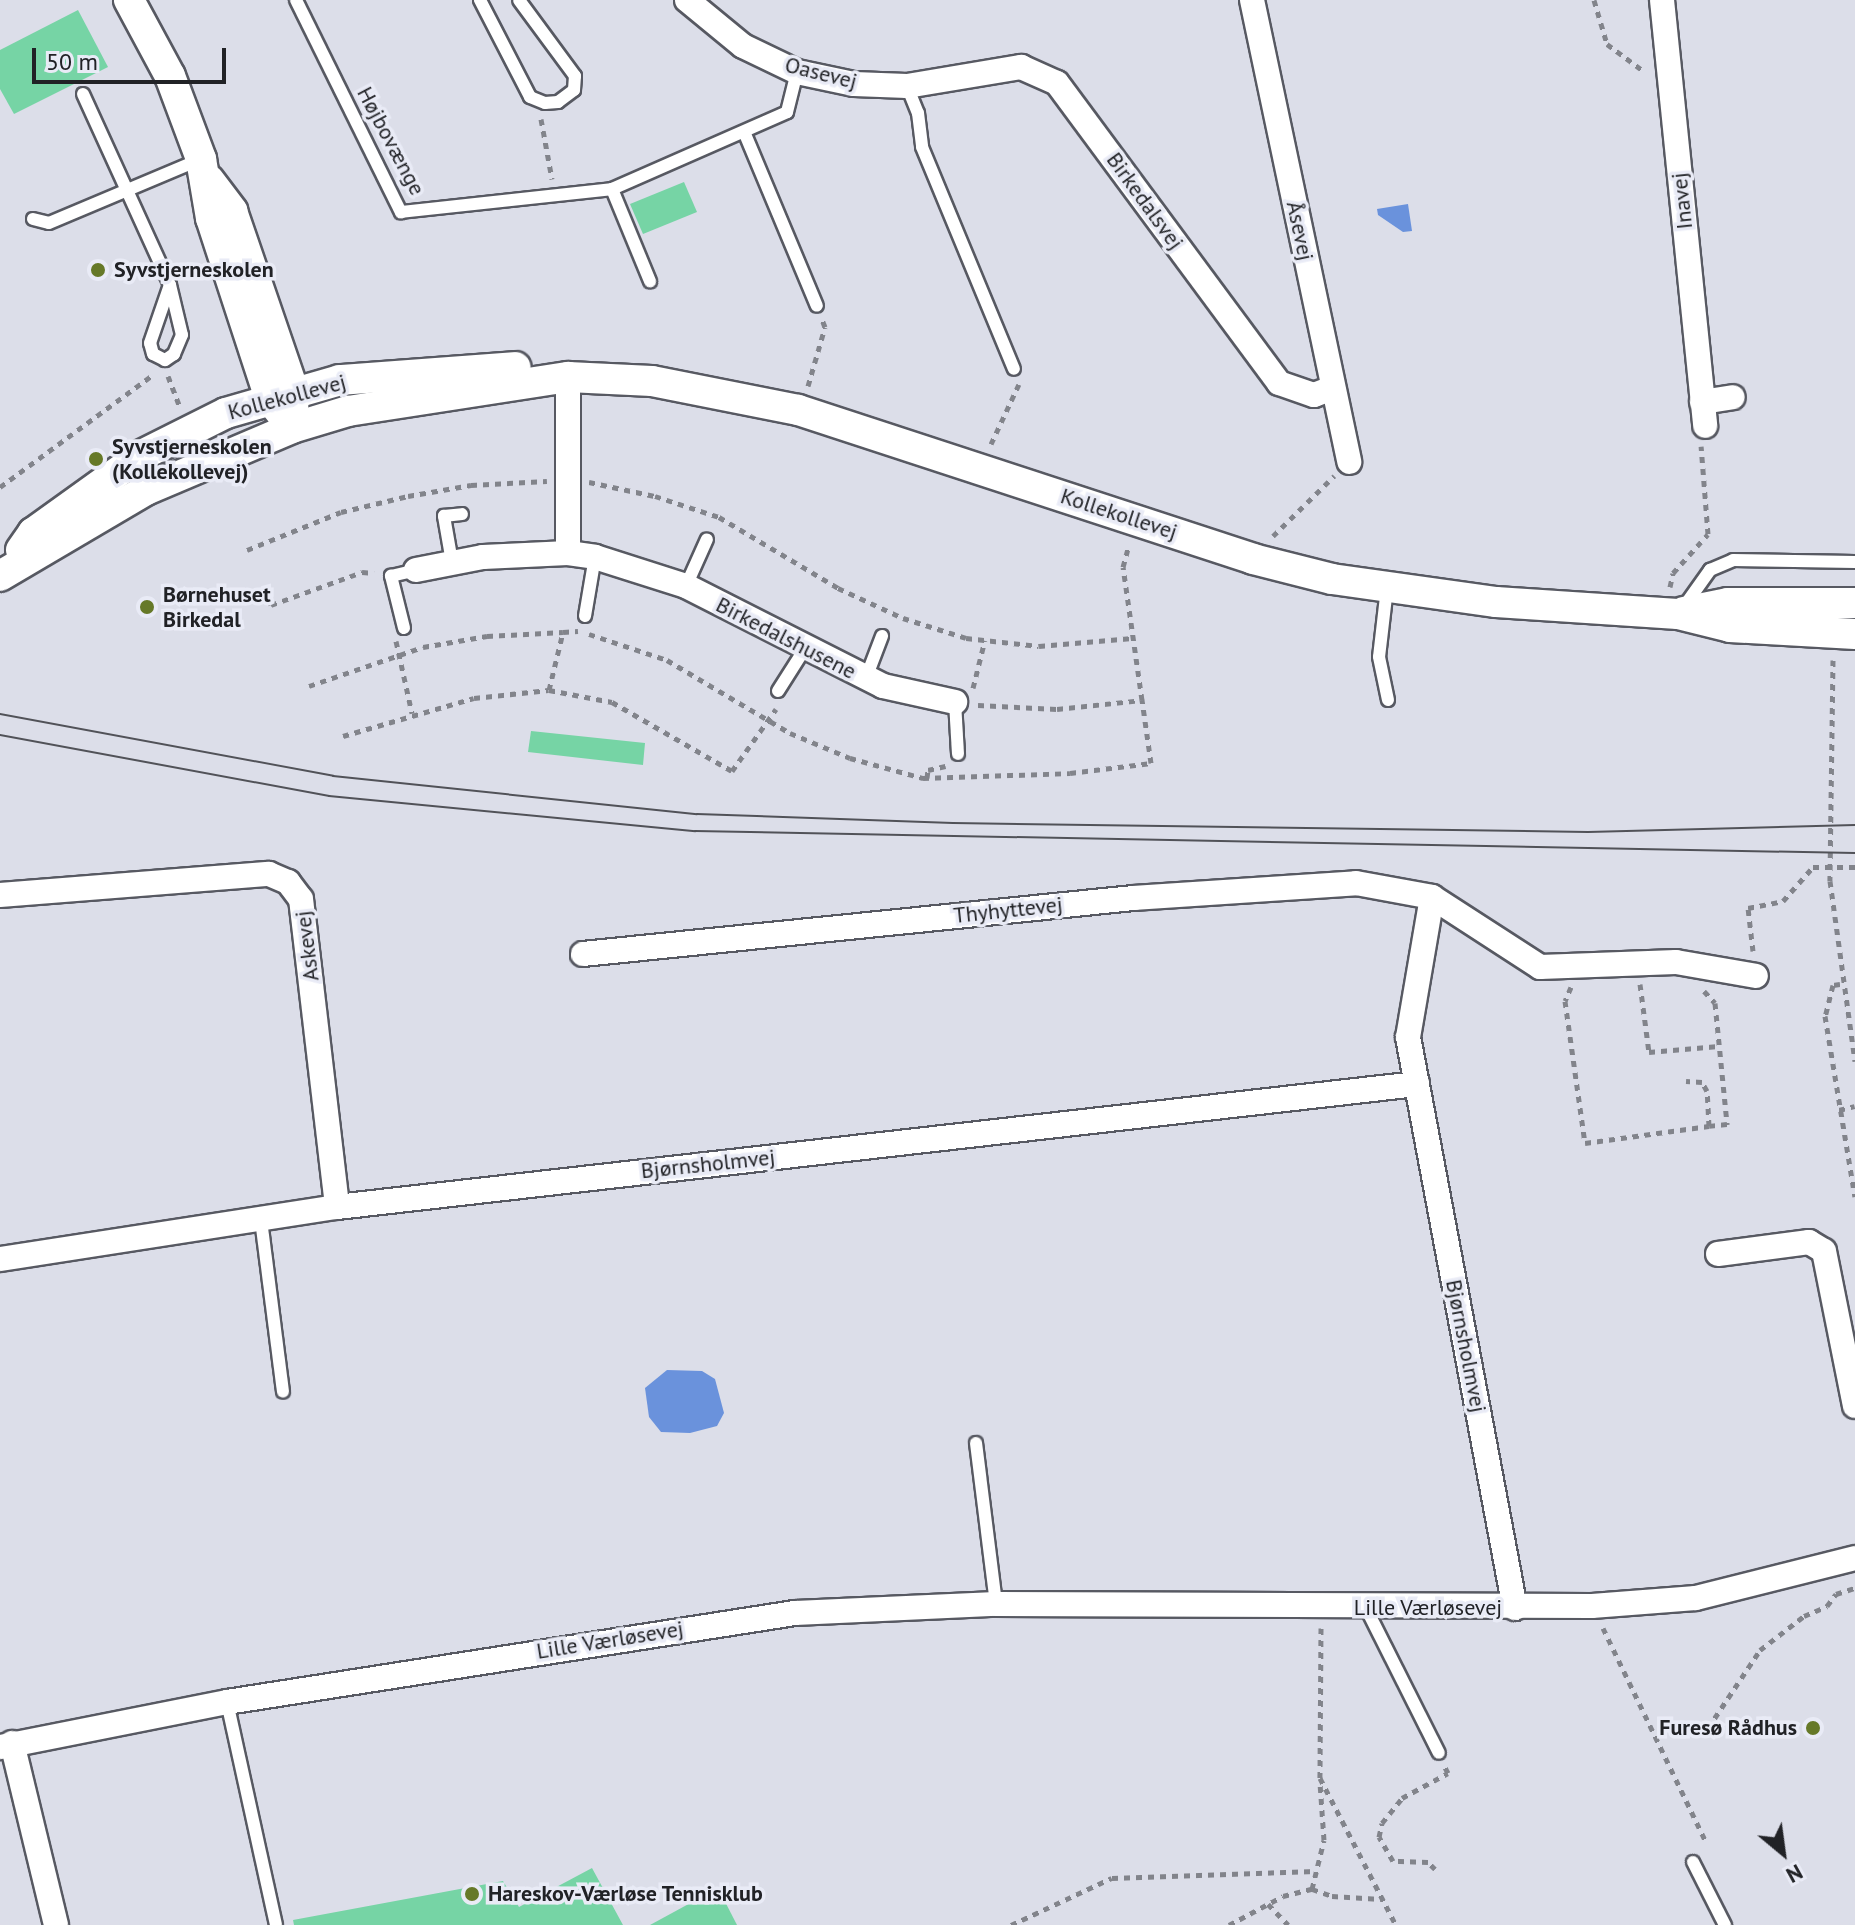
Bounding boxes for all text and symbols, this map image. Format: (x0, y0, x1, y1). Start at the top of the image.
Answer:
scale bar (36, 32, 230, 82)
text: 50 m (46, 46, 98, 77)
street label: Oasevej (782, 51, 860, 95)
street label: Højbovænge (351, 82, 431, 200)
street label: Birkedalsvej (1101, 147, 1189, 255)
street label: Inavej (1666, 171, 1698, 231)
street label: Åsevej (1281, 199, 1319, 263)
place label: Syvstjerneskolen (114, 257, 274, 283)
marker: Syvstjerneskolen (89, 261, 107, 279)
street label: Kollekollevej (225, 369, 349, 425)
place label: Syvstjerneskolen (Kollekollevej) (112, 433, 272, 484)
marker: Syvstjerneskolen (Kollekollevej) (87, 450, 105, 468)
street label: Kollekollevej (1057, 483, 1181, 545)
place label: Børnehuset Birkedal (163, 581, 271, 632)
street label: Birkedalshusene (712, 591, 860, 685)
marker: Børnehuset Birkedal (138, 598, 156, 616)
street label: Thyhyttevej (952, 891, 1064, 929)
street label: Askevej (290, 909, 324, 983)
street label: Bjørnsholmvej (640, 1144, 776, 1184)
street label: Bjørnsholmvej (1440, 1277, 1492, 1415)
street label: Lille Værløsevej (1353, 1595, 1503, 1621)
street label: Lille Værløsevej (534, 1615, 686, 1665)
place label: Furesø Rådhus (1659, 1715, 1797, 1741)
marker: Furesø Rådhus (1804, 1719, 1822, 1737)
north arrow (1743, 1813, 1823, 1893)
text: N (1782, 1858, 1808, 1890)
place label: Hareskov-Værløse Tennisklub (488, 1881, 763, 1907)
marker: Hareskov-Værløse Tennisklub (463, 1885, 481, 1903)

